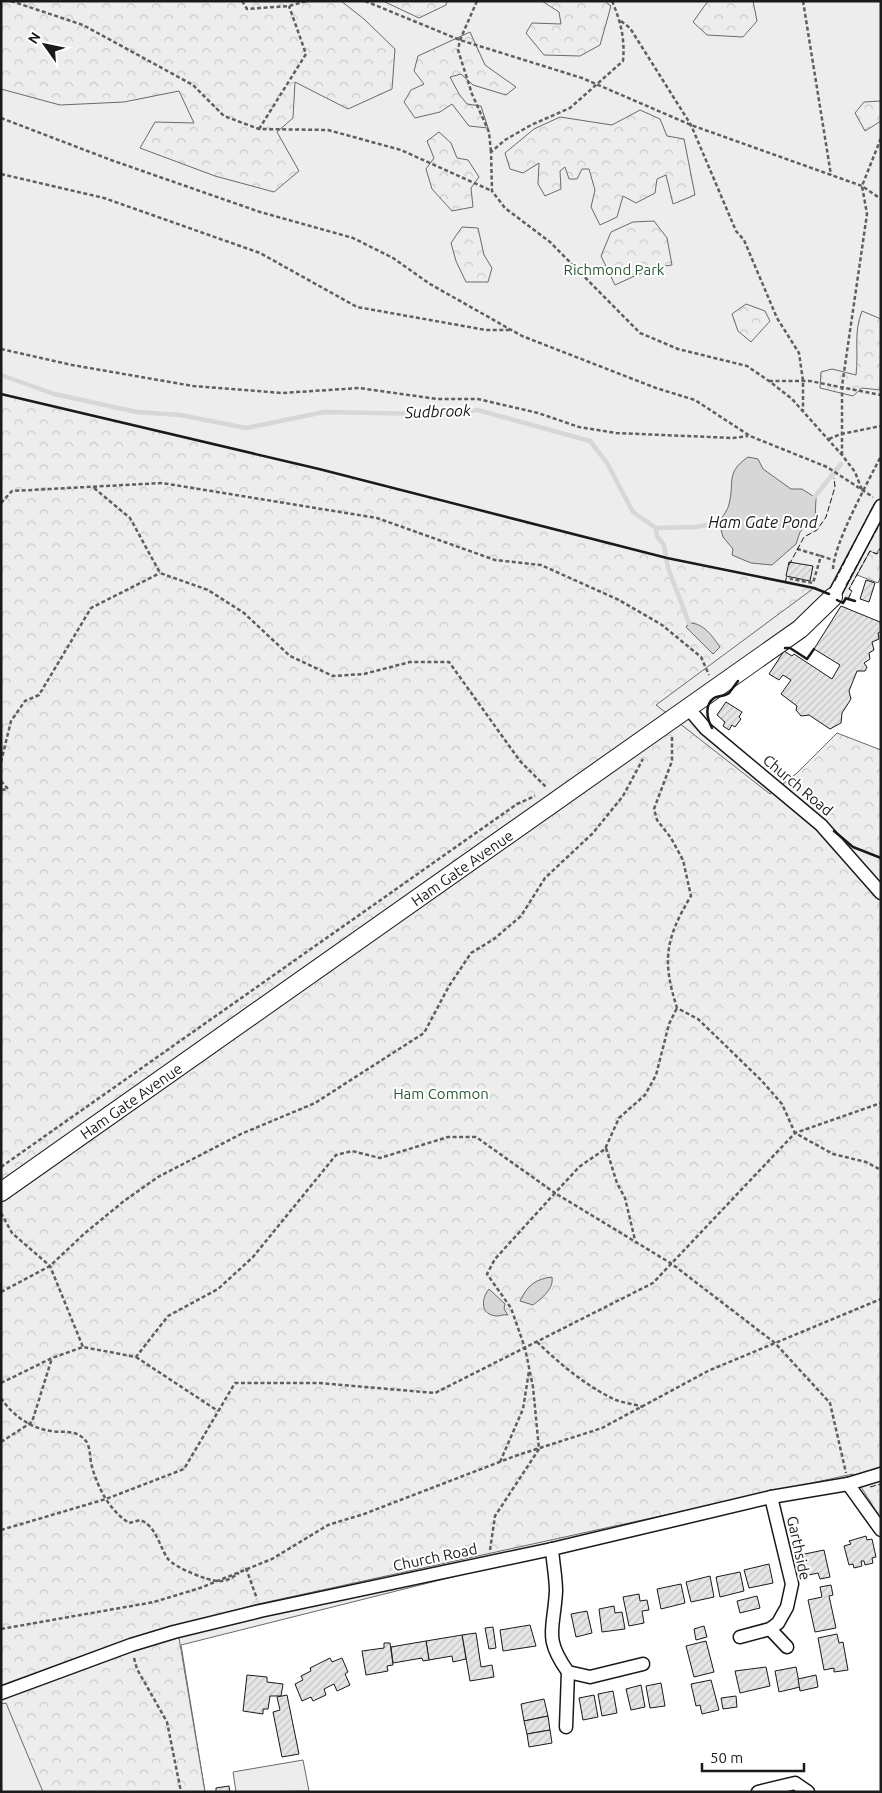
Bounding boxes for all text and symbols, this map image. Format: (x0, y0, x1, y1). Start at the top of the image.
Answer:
north arrow (20, 20, 70, 70)
text: N (25, 29, 44, 47)
park label: Richmond Park (564, 261, 665, 278)
water label: Sudbrook (404, 401, 472, 421)
water label: Ham Gate Pond (708, 513, 819, 531)
street label: Church Road (760, 751, 836, 819)
street label: Ham Gate Avenue (408, 827, 516, 909)
street label: Ham Gate Avenue (77, 1060, 185, 1142)
park label: Ham Common (393, 1085, 489, 1102)
street label: Garthside (784, 1514, 814, 1582)
street label: Church Road (391, 1540, 479, 1574)
scale bar (702, 1740, 804, 1772)
text: 50 m (710, 1749, 743, 1766)

